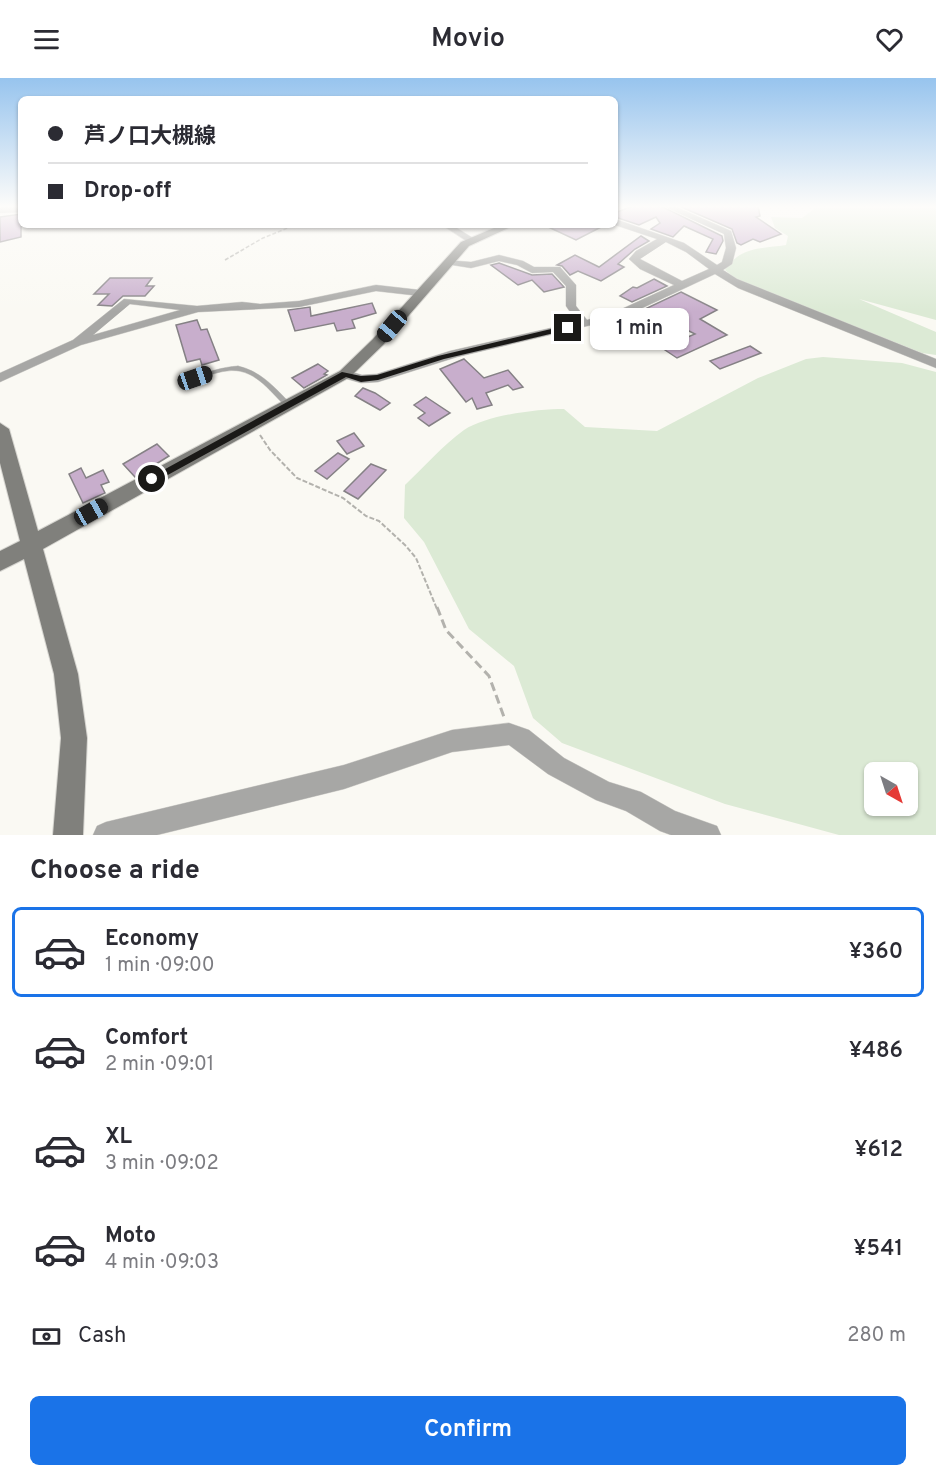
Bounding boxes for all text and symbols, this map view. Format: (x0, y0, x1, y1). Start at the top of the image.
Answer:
text: Movio (431, 22, 505, 56)
icon: menu (30, 23, 63, 56)
icon: heart (873, 23, 906, 56)
text: 芦ノ口大槻線 (84, 124, 216, 151)
text: Drop-off (84, 178, 171, 205)
car (374, 306, 410, 346)
callout: 1 min (589, 307, 688, 349)
route end (554, 314, 581, 341)
text: 1 min (616, 316, 663, 342)
car (175, 364, 215, 392)
route start (138, 465, 165, 492)
car (71, 495, 111, 529)
north arrow (864, 762, 918, 816)
map controls (864, 762, 918, 816)
text: Choose a ride (30, 854, 200, 888)
icon: car (33, 925, 87, 979)
text: Economy (105, 926, 199, 953)
text: ¥360 (849, 939, 903, 966)
text: 1 min · 09:00 (105, 953, 215, 979)
icon: car (33, 1024, 87, 1078)
text: Comfort (105, 1025, 188, 1052)
text: ¥486 (849, 1038, 903, 1065)
text: 2 min · 09:01 (105, 1052, 214, 1078)
icon: car (33, 1123, 87, 1177)
text: XL (105, 1124, 132, 1151)
text: ¥612 (855, 1137, 903, 1164)
text: 3 min · 09:02 (105, 1151, 219, 1177)
icon: car (33, 1222, 87, 1276)
text: Moto (105, 1223, 156, 1250)
text: ¥541 (853, 1236, 903, 1263)
text: 4 min · 09:03 (105, 1250, 219, 1276)
icon: cash (30, 1320, 63, 1353)
text: Cash (78, 1323, 127, 1350)
text: 280 m (847, 1323, 906, 1349)
button: Confirm (30, 1396, 906, 1465)

